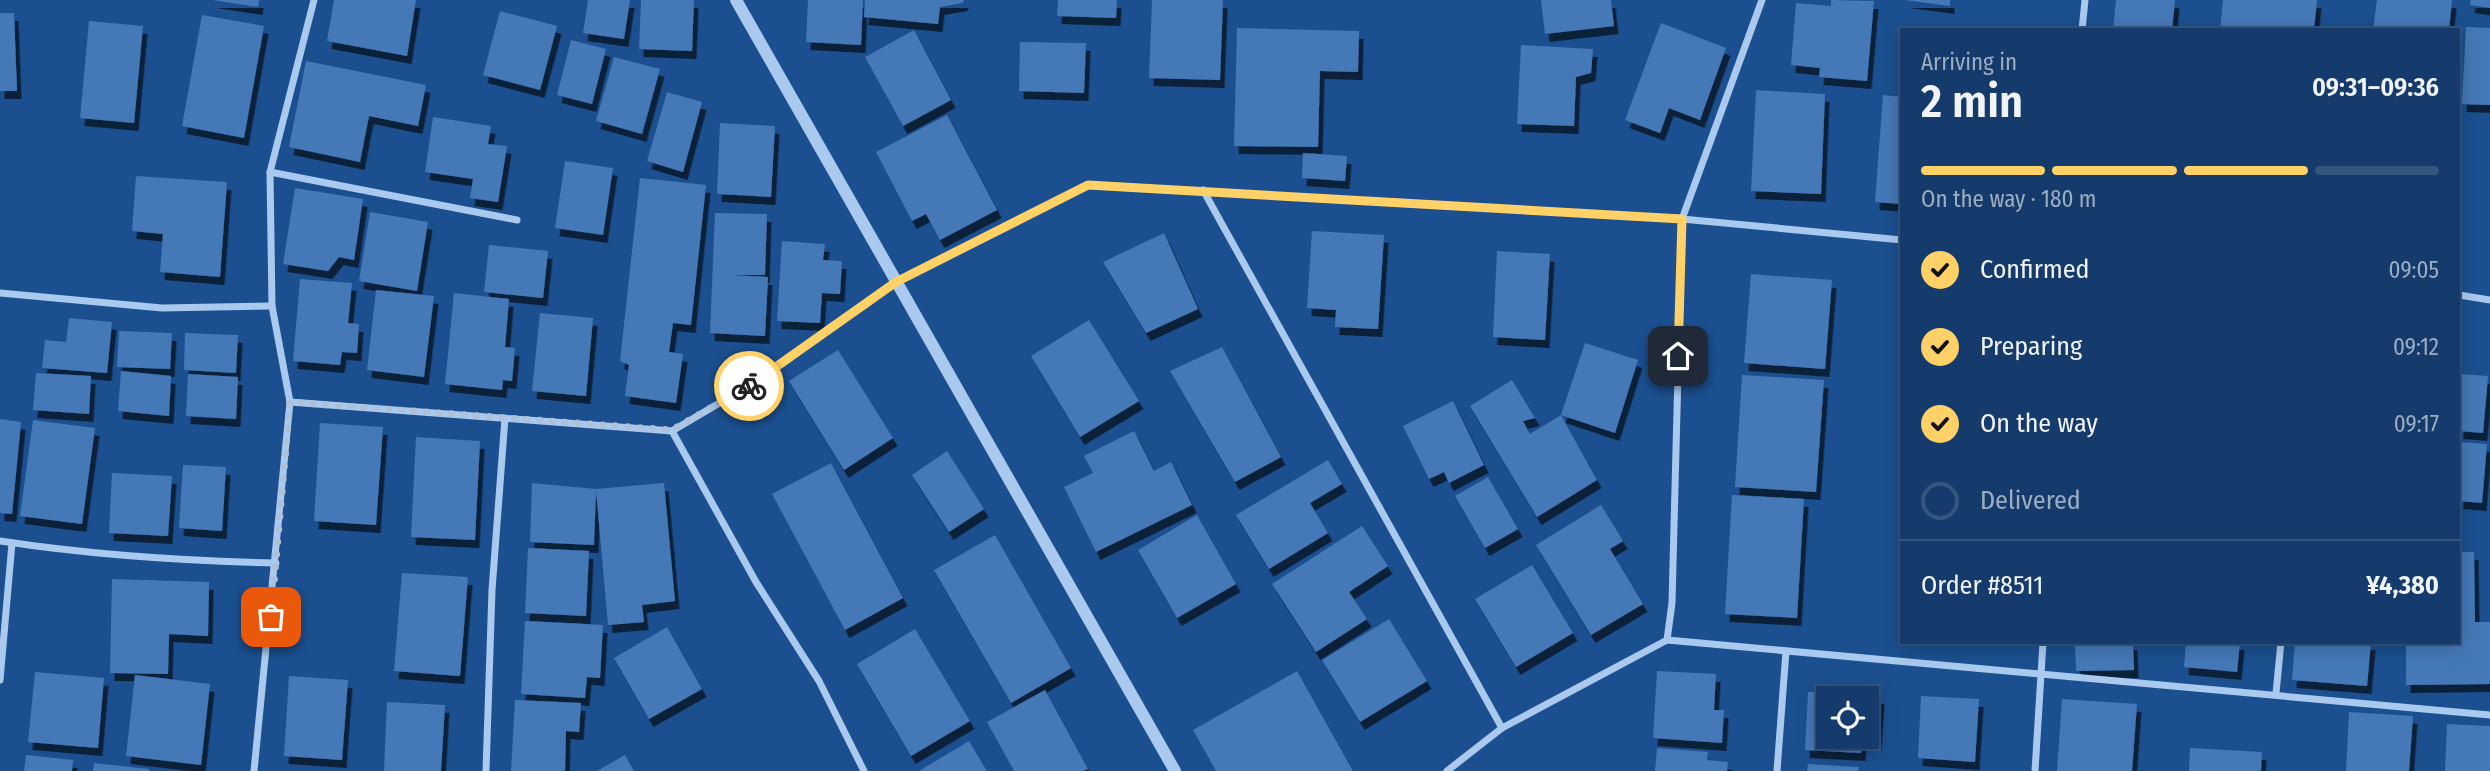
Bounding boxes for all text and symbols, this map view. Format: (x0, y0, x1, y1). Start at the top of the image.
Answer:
text: Arriving in (1921, 48, 2017, 76)
text: 09:31–09:36 (2312, 72, 2439, 103)
text: 2 min (1921, 74, 2023, 129)
text: On the way · 180 m (1921, 185, 2097, 213)
icon: check (1921, 251, 1959, 289)
text: Confirmed (1980, 254, 2090, 285)
text: 09:05 (2389, 256, 2439, 284)
pin (1648, 326, 1708, 386)
icon: check (1921, 328, 1959, 366)
text: Preparing (1980, 331, 2082, 362)
text: 09:12 (2393, 333, 2439, 361)
icon: home (1659, 337, 1697, 375)
courier (714, 351, 784, 421)
icon: bike (730, 367, 768, 405)
icon: check (1921, 405, 1959, 443)
text: On the way (1980, 408, 2098, 439)
text: 09:17 (2394, 410, 2439, 438)
text: Delivered (1980, 485, 2081, 516)
text: Order #8511 (1921, 570, 2044, 601)
text: ¥4,380 (2366, 570, 2439, 601)
pin (241, 587, 301, 647)
icon: bag (252, 598, 290, 636)
map controls (1816, 686, 1879, 749)
button: locate (1816, 686, 1879, 749)

